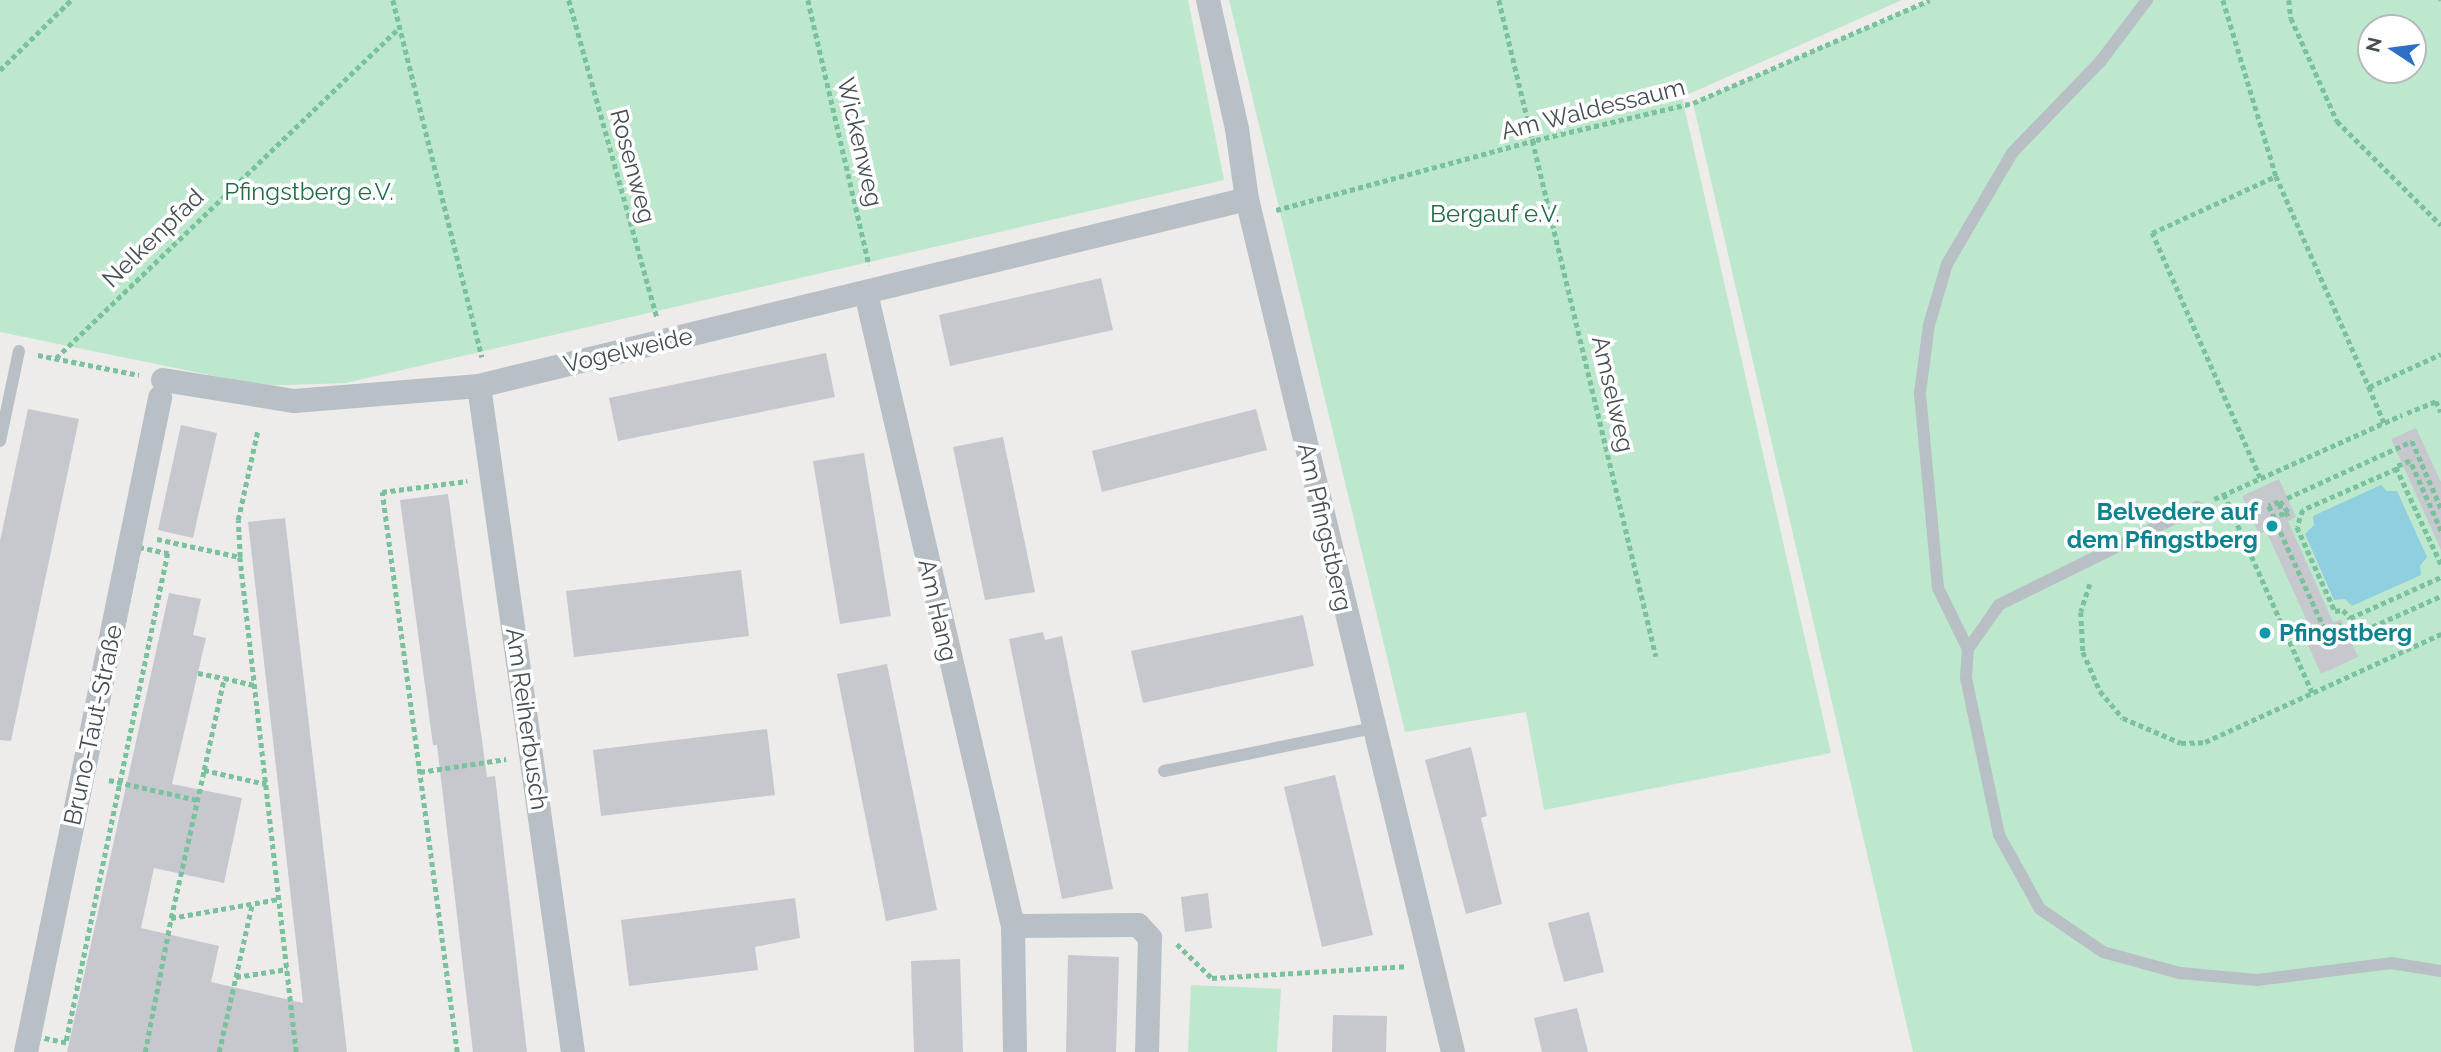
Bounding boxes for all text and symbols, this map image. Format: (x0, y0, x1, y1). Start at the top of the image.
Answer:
north arrow (2357, 14, 2427, 84)
text: N (2361, 35, 2386, 54)
street label: Am Waldessaum (1498, 72, 1688, 146)
street label: Wickenweg (831, 75, 889, 209)
street label: Rosenweg (604, 106, 662, 226)
park label: Pfingstberg e.V. (224, 178, 394, 206)
street label: Nelkenpfad (96, 183, 210, 293)
park label: Bergauf e.V. (1430, 200, 1560, 228)
street label: Vogelweide (561, 321, 695, 379)
street label: Amselweg (1586, 333, 1640, 455)
street label: Am Pfingstberg (1292, 440, 1358, 614)
place label: Belvedere auf dem Pfingstberg (2067, 498, 2258, 554)
marker: Belvedere auf dem Pfingstberg (2264, 518, 2280, 534)
street label: Am Hang (912, 556, 964, 664)
place label: Pfingstberg (2279, 619, 2412, 647)
street label: Bruno-Taut-Straße (58, 622, 128, 828)
marker: Pfingstberg (2257, 625, 2273, 641)
street label: Am Reiherbusch (500, 626, 554, 812)

